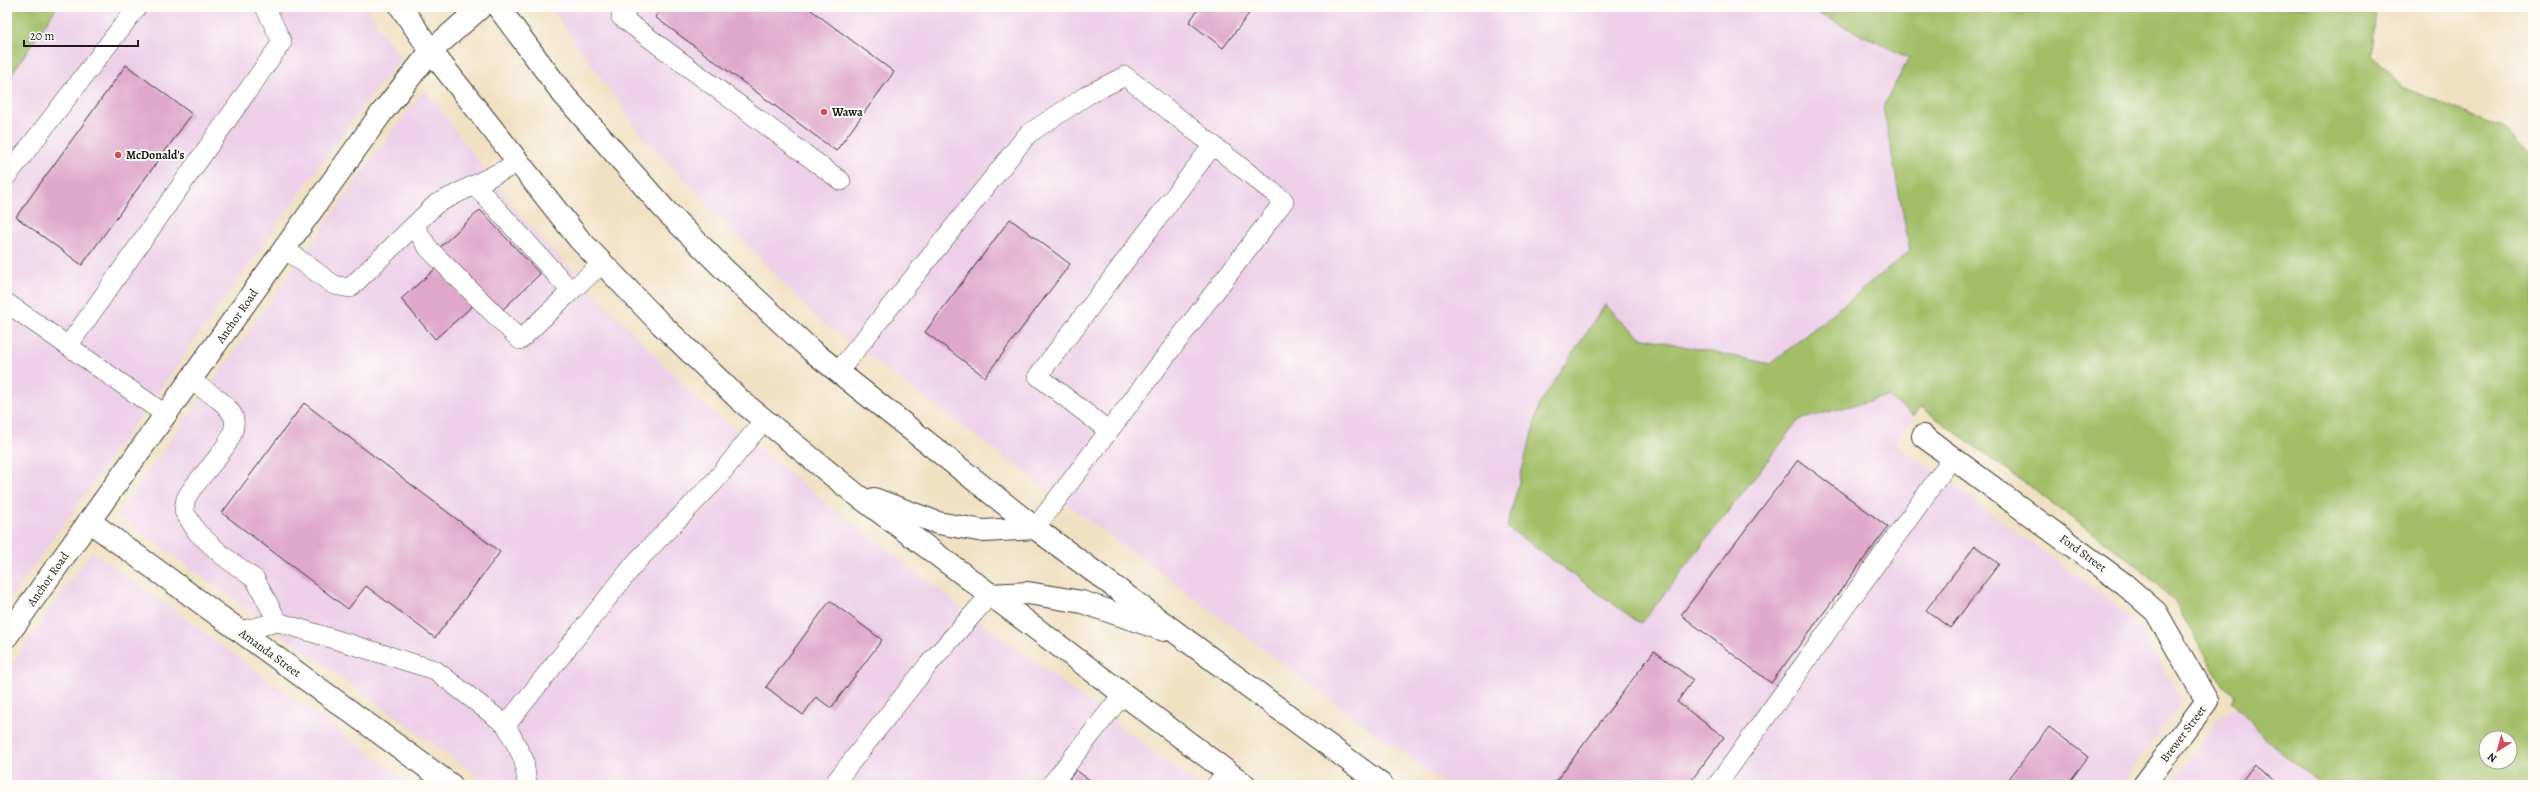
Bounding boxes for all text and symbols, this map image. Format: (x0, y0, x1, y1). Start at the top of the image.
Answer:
scale bar (24, 22, 138, 48)
text: 20 m (30, 28, 54, 44)
place label: Wawa (831, 104, 863, 120)
marker: Wawa (819, 107, 829, 117)
place label: McDonald's (126, 147, 184, 163)
marker: McDonald's (113, 150, 123, 160)
street label: Anchor Road (212, 285, 262, 347)
street label: Ford Street (2056, 531, 2110, 575)
street label: Anchor Road (23, 548, 73, 610)
street label: Amanda Street (235, 625, 304, 681)
street label: Brewer Street (2156, 702, 2210, 766)
north arrow (2478, 730, 2518, 770)
text: N (2485, 749, 2500, 766)

